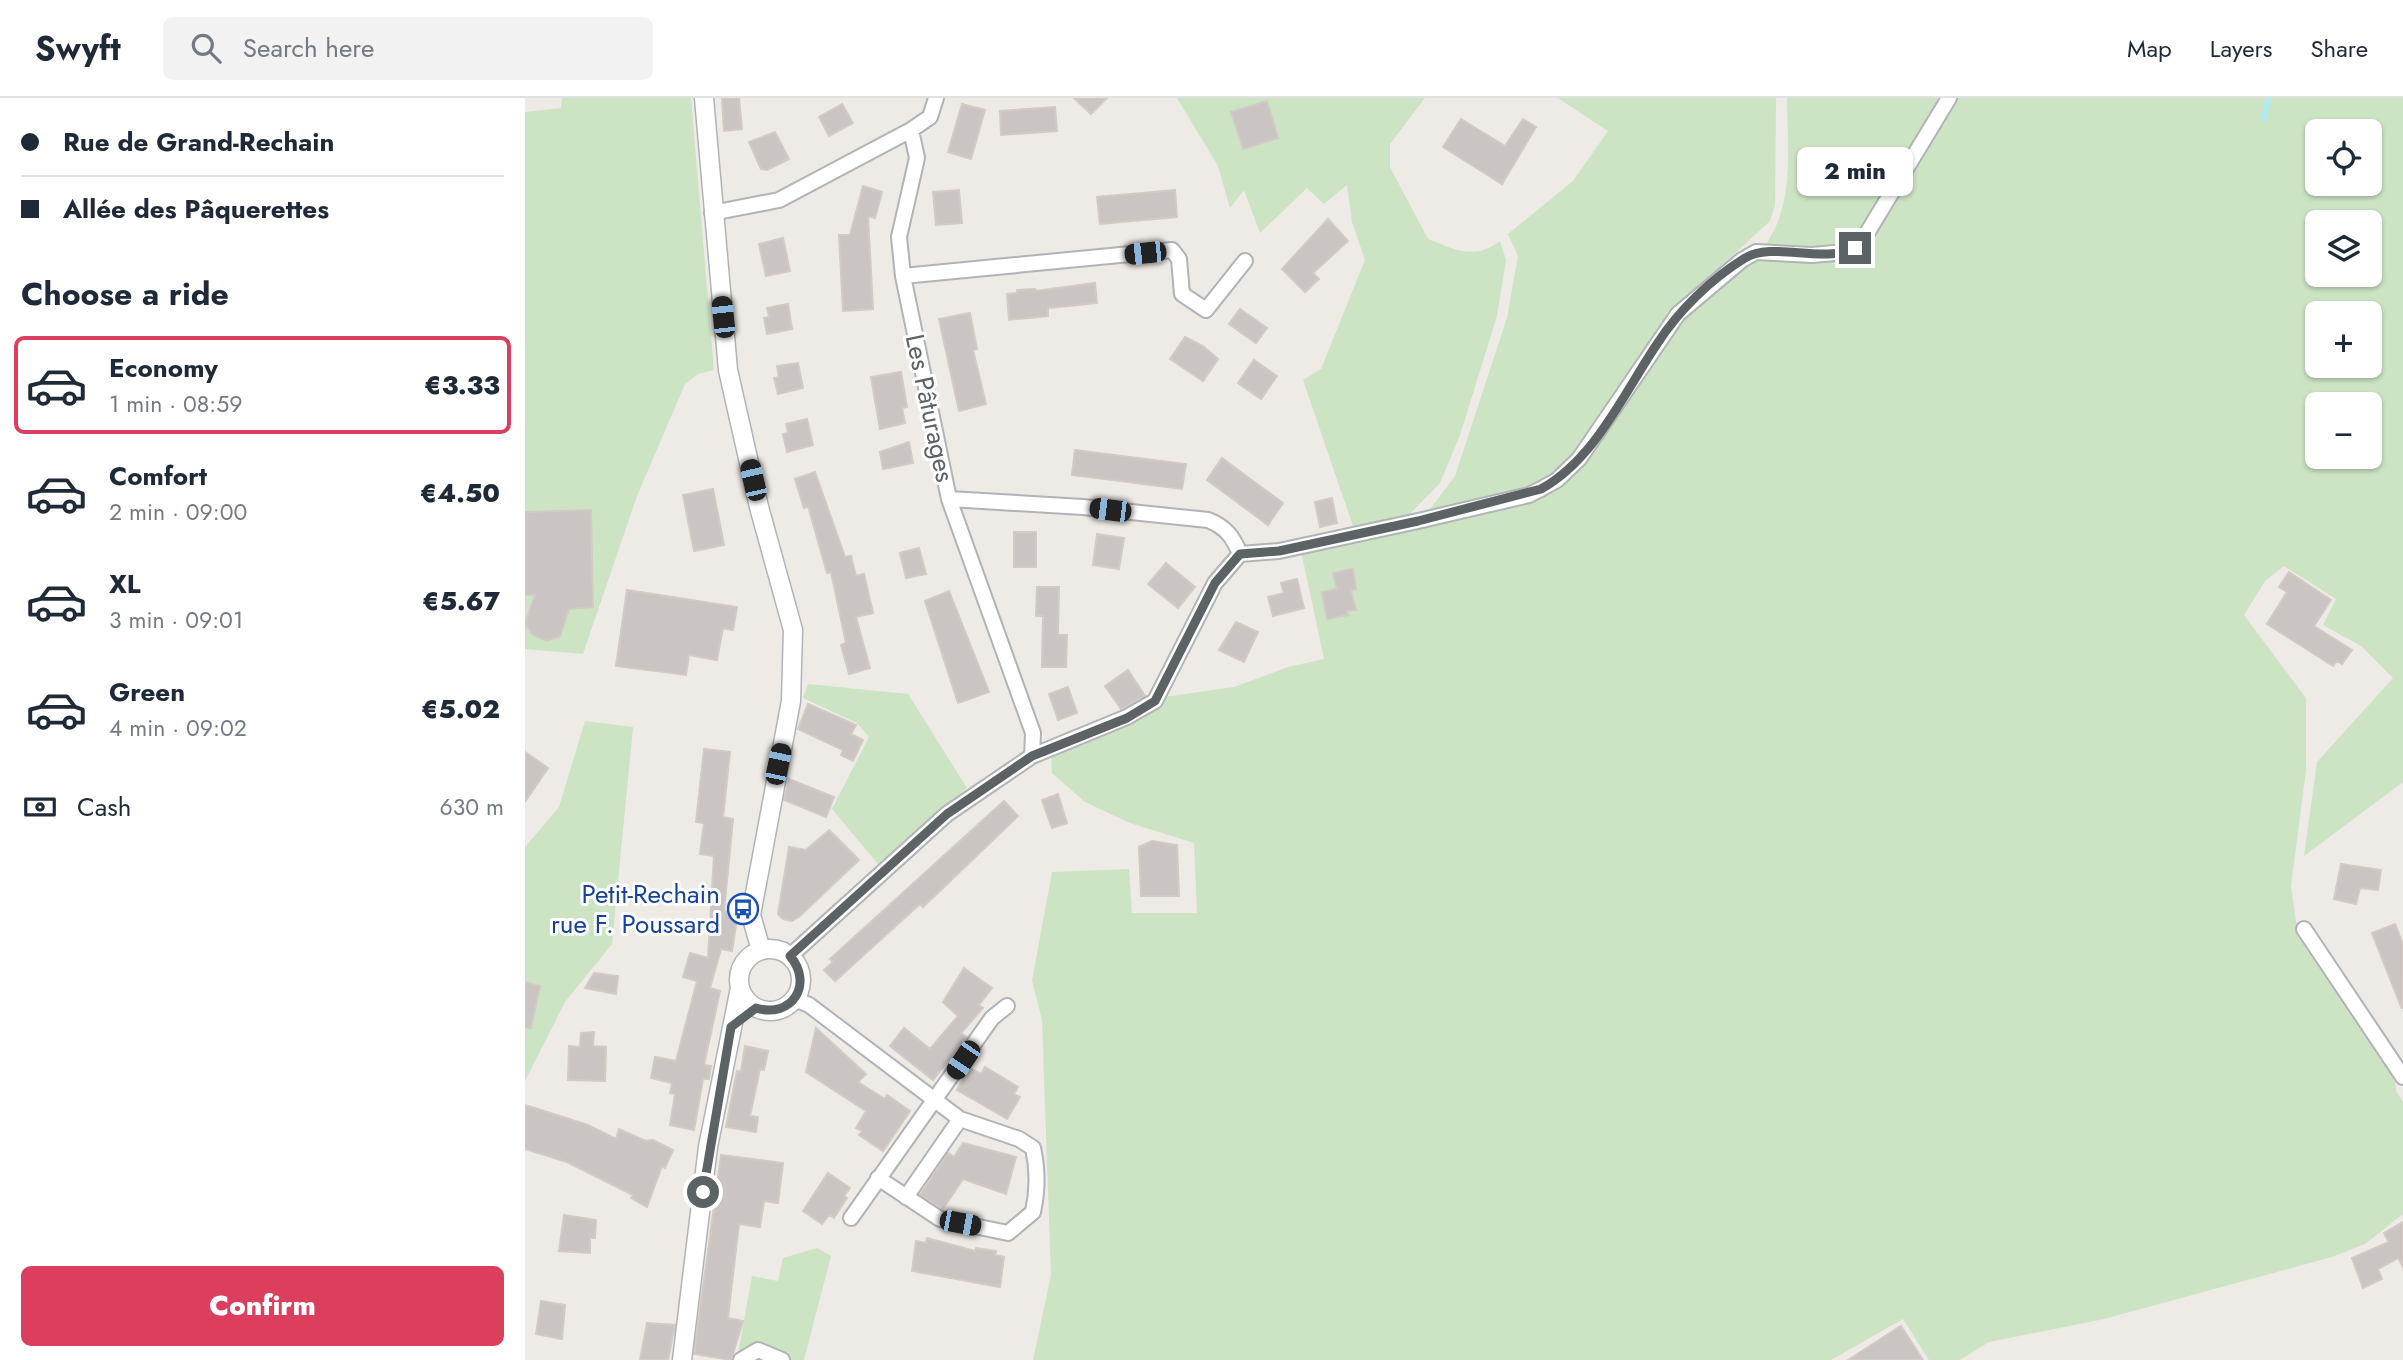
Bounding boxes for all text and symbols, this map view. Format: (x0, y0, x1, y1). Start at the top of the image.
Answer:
search box (163, 17, 653, 80)
text: Swyft (35, 25, 121, 72)
icon: search (187, 29, 225, 67)
text: Search here (243, 29, 374, 67)
text: Map (2127, 31, 2172, 66)
text: Layers (2210, 31, 2272, 66)
text: Share (2310, 31, 2368, 66)
map controls (2305, 119, 2382, 469)
button: locate (2305, 119, 2382, 196)
text: Rue de Grand-Rechain (63, 123, 334, 161)
callout: 2 min (1797, 146, 1913, 195)
text: 2 min (1824, 154, 1886, 188)
text: Allée des Pâquerettes (63, 190, 329, 228)
button: layers (2305, 210, 2382, 287)
route end (1839, 232, 1871, 264)
car (1124, 240, 1167, 266)
text: Choose a ride (21, 271, 229, 317)
car (711, 295, 736, 339)
button: + (2305, 301, 2382, 378)
street label: Les Pâturages (896, 331, 964, 485)
text: Economy (109, 349, 218, 387)
icon: car (25, 354, 88, 417)
text: €3.33 (424, 366, 500, 404)
text: 1 min · 08:59 (109, 387, 242, 421)
button: − (2305, 392, 2382, 469)
text: Comfort (109, 457, 207, 495)
car (739, 457, 768, 503)
icon: car (25, 462, 88, 525)
text: €4.50 (420, 474, 500, 512)
text: 2 min · 09:00 (109, 495, 247, 529)
car (1088, 497, 1133, 523)
text: XL (109, 565, 141, 603)
icon: car (25, 570, 88, 633)
text: €5.67 (422, 582, 500, 620)
text: 3 min · 09:01 (109, 603, 243, 637)
text: Green (109, 673, 185, 711)
icon: car (25, 678, 88, 741)
text: €5.02 (421, 690, 500, 728)
text: 4 min · 09:02 (109, 711, 247, 745)
car (764, 741, 793, 787)
icon: cash (21, 788, 59, 826)
text: Cash (77, 788, 131, 826)
text: 630 m (440, 790, 504, 824)
place label: Petit-Rechain rue F. Poussard (551, 875, 720, 943)
bus stop icon: Petit-Rechain rue F. Poussard (726, 892, 760, 926)
car (943, 1037, 984, 1083)
route start (687, 1176, 719, 1208)
car (938, 1209, 983, 1237)
button: Confirm (21, 1266, 504, 1346)

